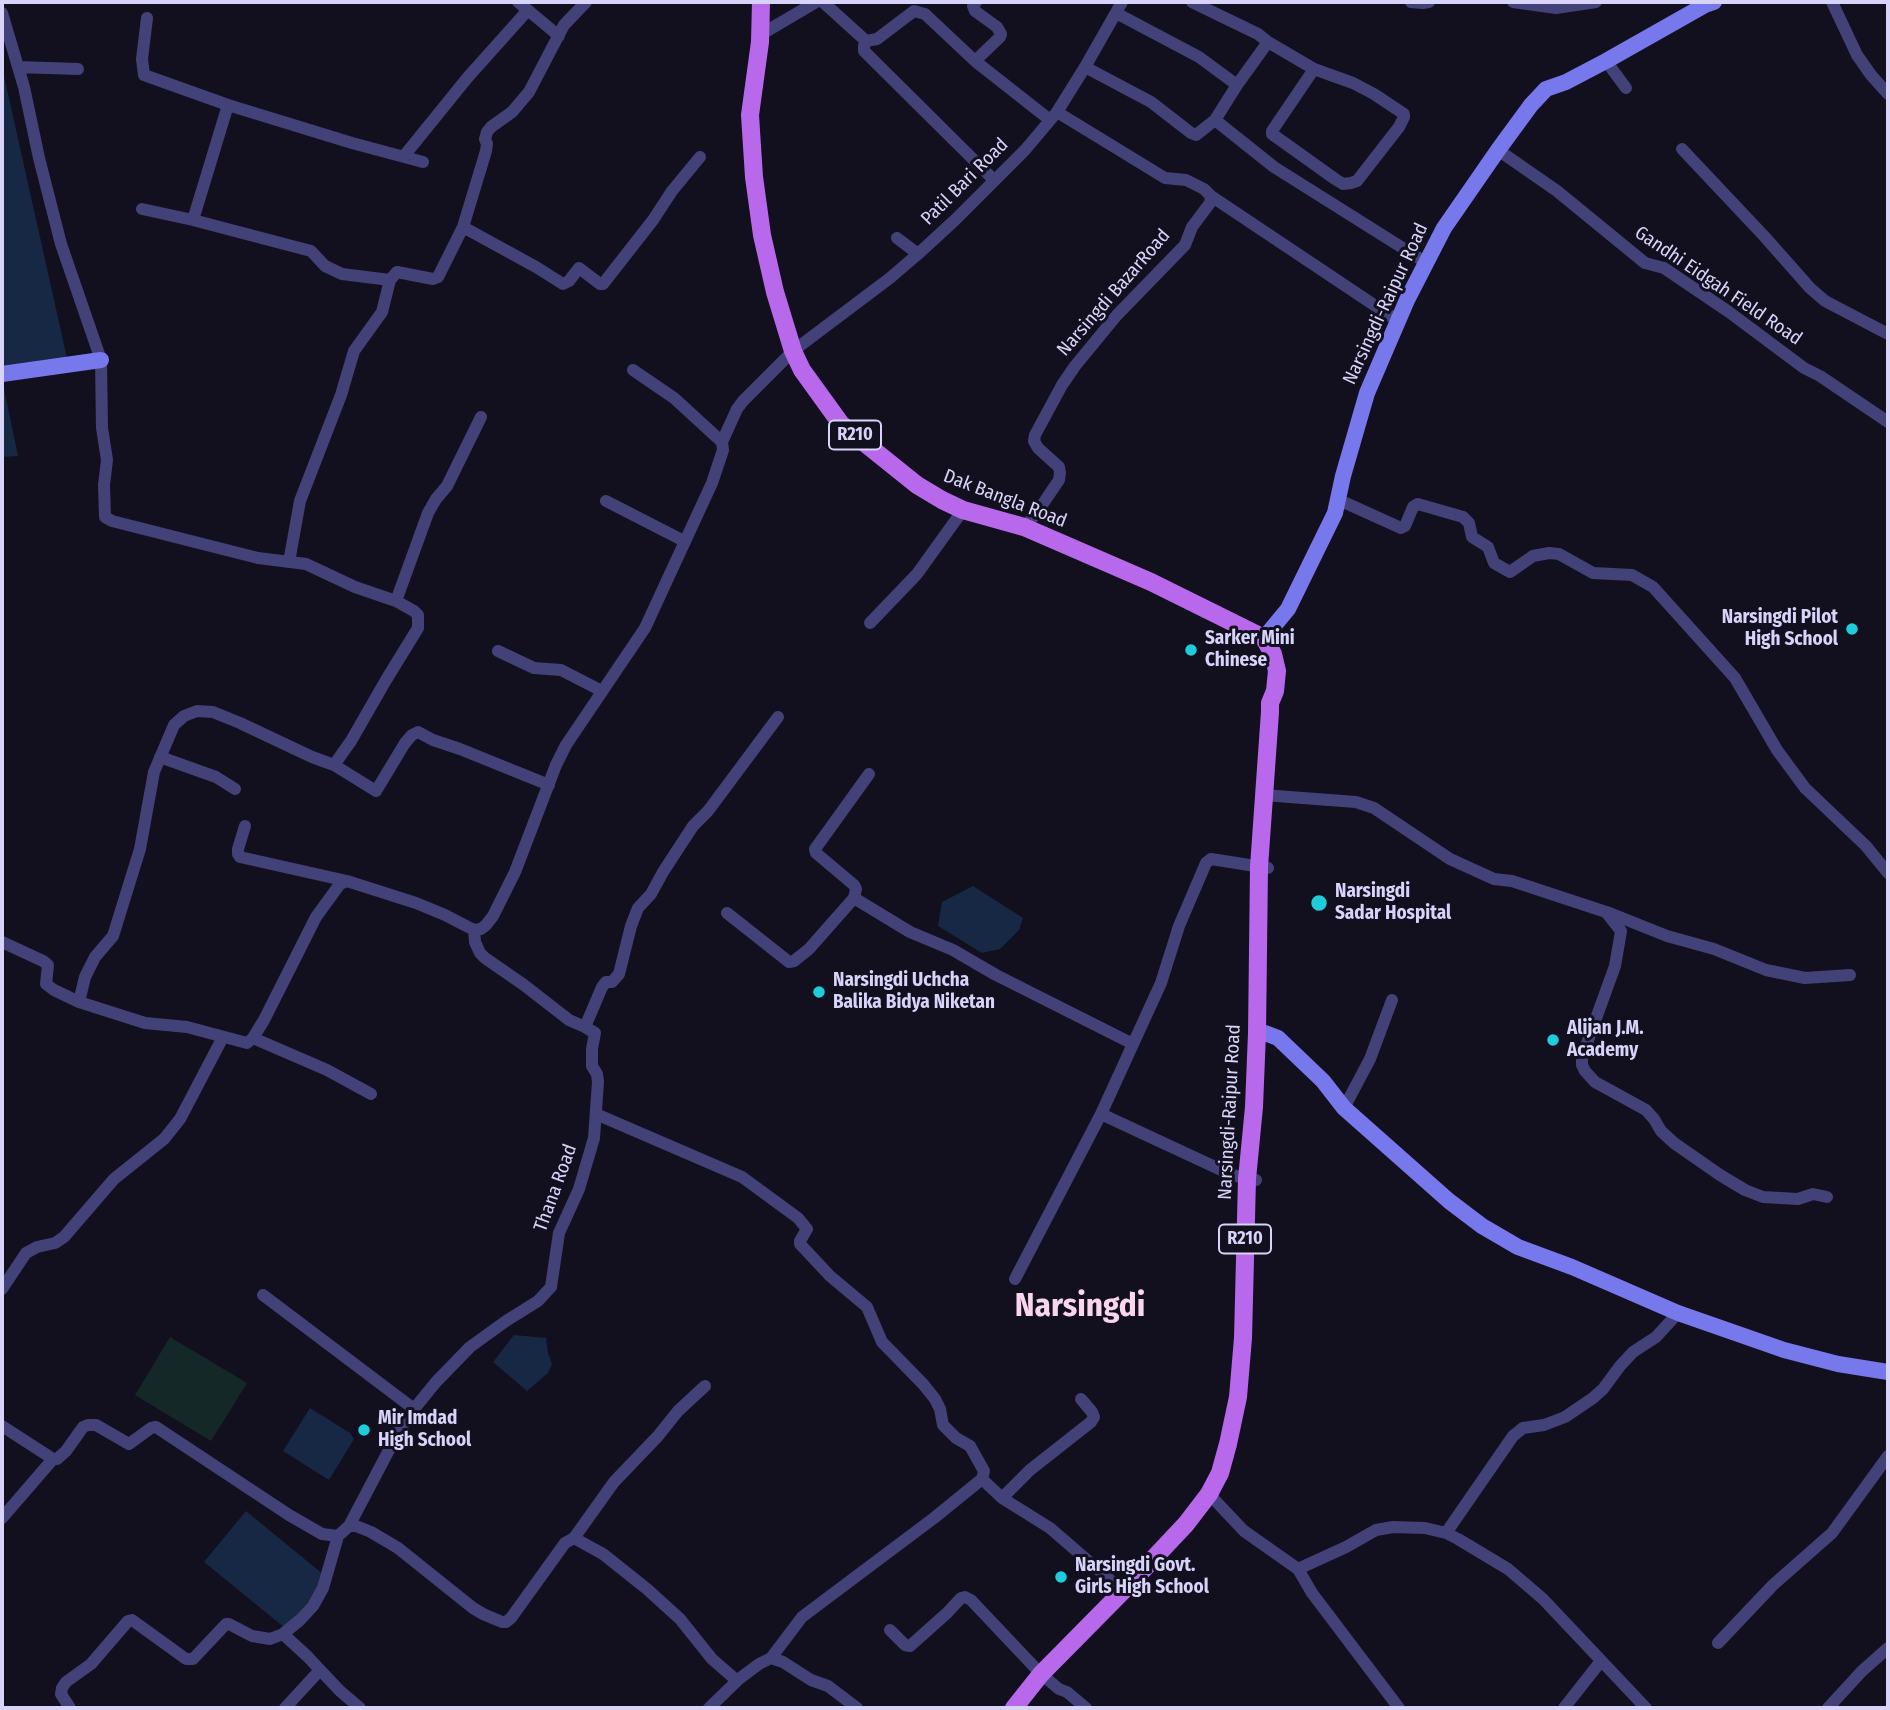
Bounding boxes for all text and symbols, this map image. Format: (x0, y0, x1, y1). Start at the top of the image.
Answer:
street label: Patil Bari Road (917, 134, 1013, 230)
street label: Narsingdi-Raipur Road (1339, 220, 1433, 388)
street label: Gandhi Eidgah Field Road (1630, 222, 1806, 350)
street label: Narsingdi BazarRoad (1053, 225, 1175, 361)
road number: R210 (829, 421, 881, 450)
street label: Dak Bangla Road (940, 465, 1070, 533)
place label: Narsingdi Pilot High School (1722, 607, 1838, 651)
marker: Narsingdi Pilot High School (1844, 621, 1860, 637)
place label: Sarker Mini Chinese (1205, 628, 1295, 672)
marker: Sarker Mini Chinese (1183, 642, 1199, 658)
place label: Narsingdi Sadar Hospital (1335, 881, 1451, 925)
marker: Narsingdi Sadar Hospital (1309, 893, 1329, 913)
place label: Narsingdi Uchcha Balika Bidya Niketan (833, 970, 995, 1014)
marker: Narsingdi Uchcha Balika Bidya Niketan (811, 984, 827, 1000)
place label: Alijan J.M. Academy (1567, 1018, 1644, 1062)
street label: Narsingdi-Raipur Road (1214, 1024, 1246, 1200)
marker: Alijan J.M. Academy (1545, 1032, 1561, 1048)
street label: Thana Road (530, 1141, 582, 1235)
road number: R210 (1219, 1224, 1271, 1254)
district label: Narsingdi (1015, 1287, 1145, 1327)
place label: Mir Imdad High School (378, 1408, 471, 1452)
marker: Mir Imdad High School (356, 1422, 372, 1438)
place label: Narsingdi Govt. Girls High School (1075, 1555, 1209, 1599)
marker: Narsingdi Govt. Girls High School (1053, 1569, 1069, 1585)

